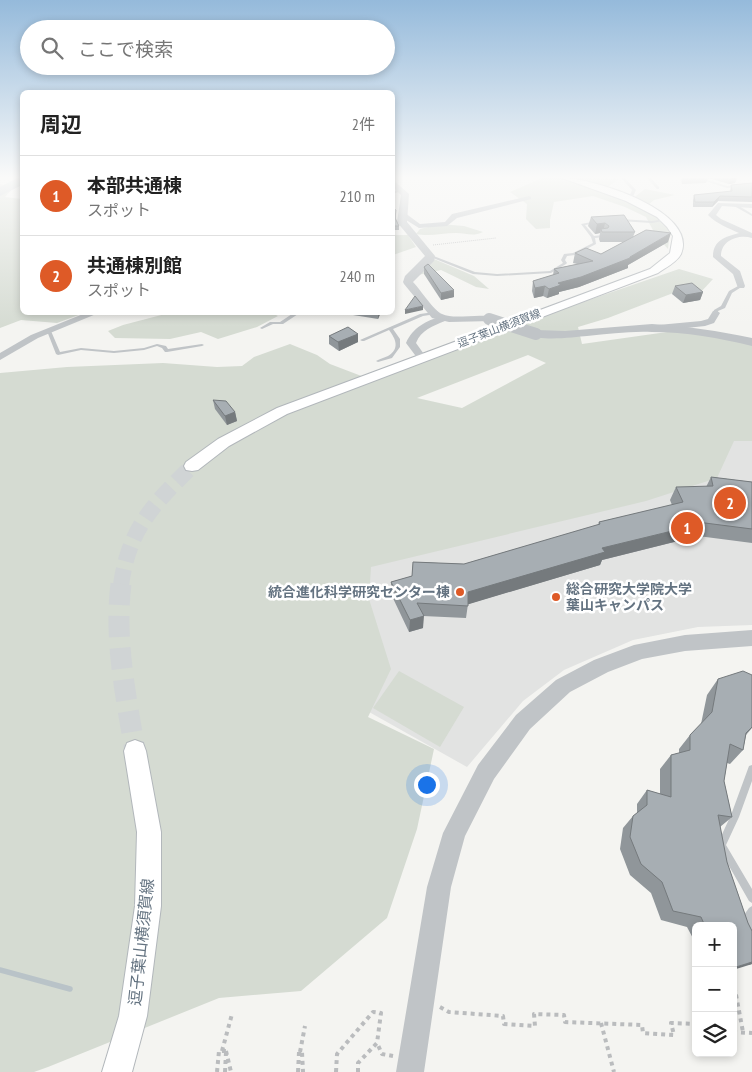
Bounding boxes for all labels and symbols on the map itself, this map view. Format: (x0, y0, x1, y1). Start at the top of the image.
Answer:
street label: 逗子葉山横須賀線 (455, 306, 543, 350)
pin: 2 (714, 484, 746, 522)
pin: 1 (671, 509, 703, 547)
place label: 総合研究大学院大学 葉山キャンパス (566, 580, 692, 614)
place label: 統合進化科学研究センター棟 (268, 583, 450, 601)
marker: 統合進化科学研究センター棟 (454, 586, 466, 598)
marker: 総合研究大学院大学 葉山キャンパス (550, 591, 562, 603)
your location (414, 772, 440, 798)
street label: 逗子葉山横須賀線 (124, 877, 158, 1007)

